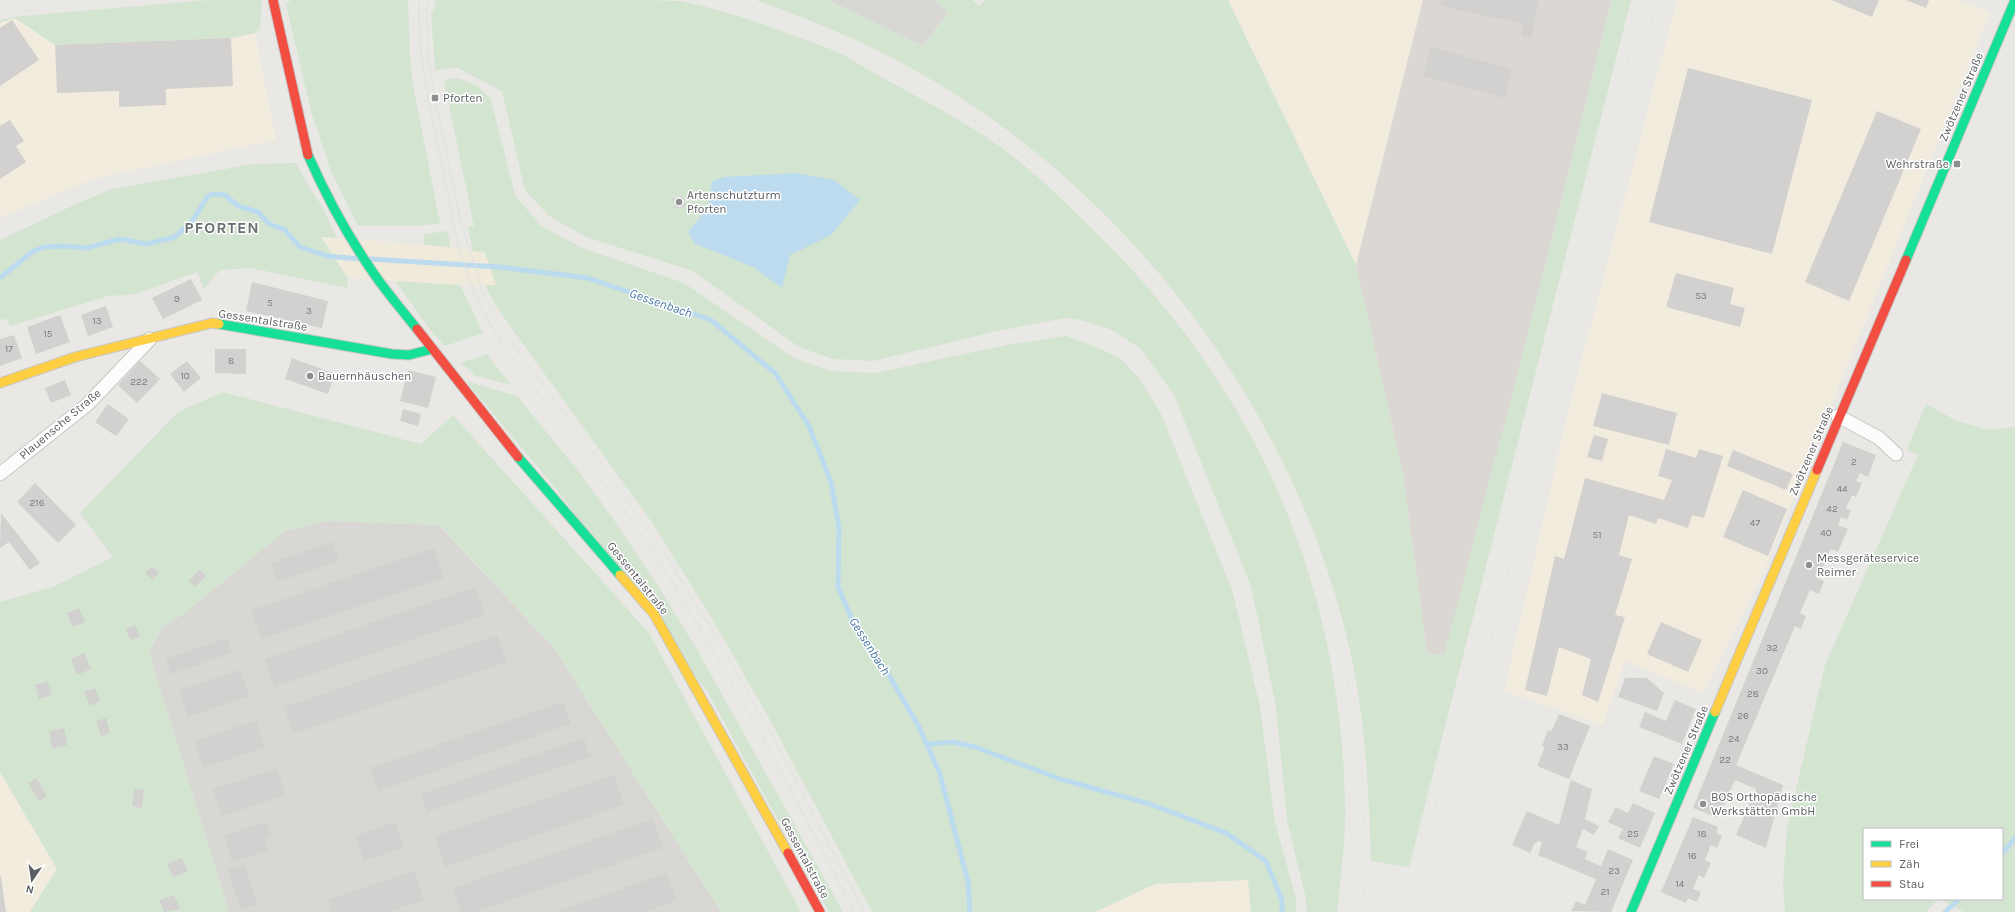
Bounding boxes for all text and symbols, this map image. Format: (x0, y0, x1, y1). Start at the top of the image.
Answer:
street label: Zwötzener Straße (1936, 50, 1986, 144)
place label: Pforten (443, 91, 483, 105)
marker: Pforten (430, 93, 440, 103)
place label: Wehrstraße (1886, 157, 1949, 171)
marker: Wehrstraße (1952, 159, 1962, 169)
place label: Artenschutzturm Pforten (687, 188, 781, 216)
marker: Artenschutzturm Pforten (674, 197, 684, 207)
district label: PFORTEN (184, 218, 260, 237)
water label: Gessenbach (628, 285, 694, 321)
house number: 53 (1695, 290, 1707, 302)
house number: 9 (174, 293, 180, 305)
house number: 5 (267, 297, 273, 309)
house number: 3 (306, 305, 312, 317)
street label: Gessentalstraße (218, 306, 308, 334)
house number: 13 (92, 315, 102, 327)
house number: 15 (44, 328, 53, 340)
house number: 17 (5, 343, 13, 355)
house number: 8 (228, 355, 234, 367)
place label: Bauernhäuschen (318, 369, 411, 383)
house number: 10 (180, 370, 190, 382)
marker: Bauernhäuschen (305, 371, 315, 381)
house number: 222 (130, 376, 148, 388)
street label: Plauensche Straße (16, 386, 104, 462)
street label: Zwötzener Straße (1786, 404, 1836, 498)
house number: 2 (1851, 456, 1857, 468)
house number: 44 (1836, 483, 1848, 495)
house number: 216 (30, 497, 45, 509)
house number: 42 (1826, 503, 1838, 515)
house number: 47 (1750, 517, 1760, 529)
house number: 40 (1820, 527, 1832, 539)
house number: 51 (1593, 529, 1601, 541)
street label: Gessentalstraße (604, 539, 672, 617)
place label: Messgeräteservice Reimer (1817, 551, 1919, 579)
marker: Messgeräteservice Reimer (1804, 560, 1814, 570)
water label: Gessenbach (846, 614, 894, 678)
house number: 32 (1766, 642, 1778, 654)
house number: 30 (1756, 665, 1768, 677)
house number: 28 (1747, 688, 1759, 700)
street label: Zwötzener Straße (1661, 703, 1711, 797)
house number: 26 (1737, 710, 1749, 722)
house number: 24 (1728, 733, 1740, 745)
house number: 33 (1557, 741, 1569, 753)
house number: 22 (1719, 754, 1731, 766)
place label: BOS Orthopädische Werkstätten GmbH (1711, 790, 1817, 818)
marker: BOS Orthopädische Werkstätten GmbH (1698, 799, 1708, 809)
street label: Gessentalstraße (778, 815, 832, 901)
house number: 25 (1627, 828, 1639, 840)
house number: 18 (1697, 828, 1707, 840)
legend (1863, 828, 2003, 900)
text: Frei (1899, 837, 1919, 851)
house number: 16 (1687, 850, 1697, 862)
text: Zäh (1899, 857, 1920, 871)
north arrow (12, 860, 52, 900)
house number: 23 (1608, 865, 1620, 877)
text: Stau (1899, 877, 1925, 891)
house number: 14 (1676, 878, 1685, 890)
text: N (25, 882, 35, 896)
house number: 21 (1600, 886, 1610, 898)

